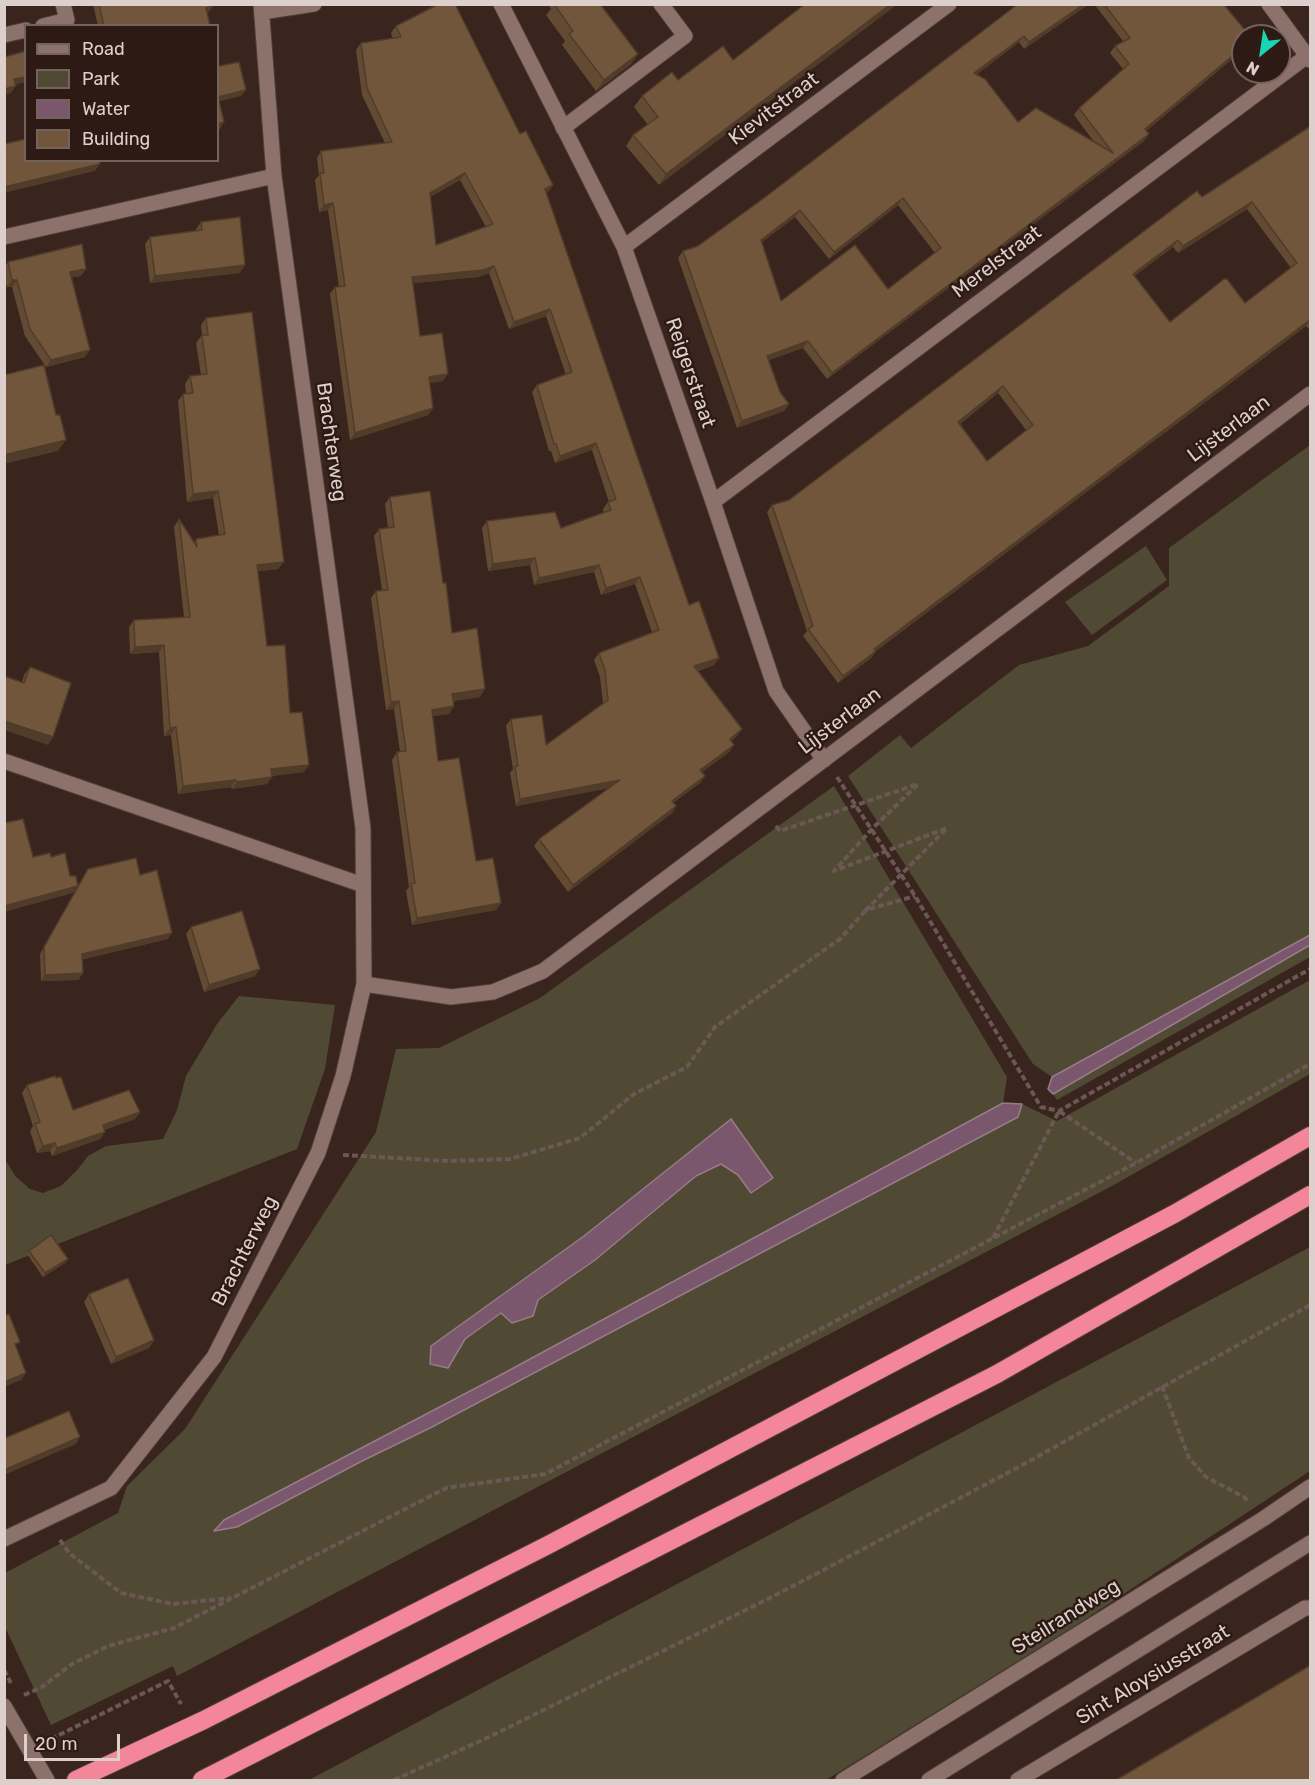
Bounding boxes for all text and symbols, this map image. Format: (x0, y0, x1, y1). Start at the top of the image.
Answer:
legend (24, 24, 219, 162)
north arrow (1231, 24, 1291, 84)
text: Road (82, 38, 125, 60)
text: N (1243, 57, 1262, 79)
street label: Kievitstraat (724, 67, 824, 151)
text: Park (82, 68, 119, 90)
text: Water (82, 98, 130, 120)
text: Building (82, 128, 150, 150)
street label: Merelstraat (948, 221, 1046, 303)
street label: Reigerstraat (660, 315, 720, 431)
street label: Brachterweg (311, 381, 351, 503)
street label: Lijsterlaan (1183, 390, 1275, 468)
street label: Lijsterlaan (794, 682, 886, 760)
street label: Brachterweg (207, 1192, 283, 1310)
street label: Steilrandweg (1008, 1574, 1124, 1660)
street label: Sint Aloysiusstraat (1072, 1620, 1234, 1730)
scale bar (27, 1722, 123, 1760)
text: 20 m (35, 1733, 77, 1755)

